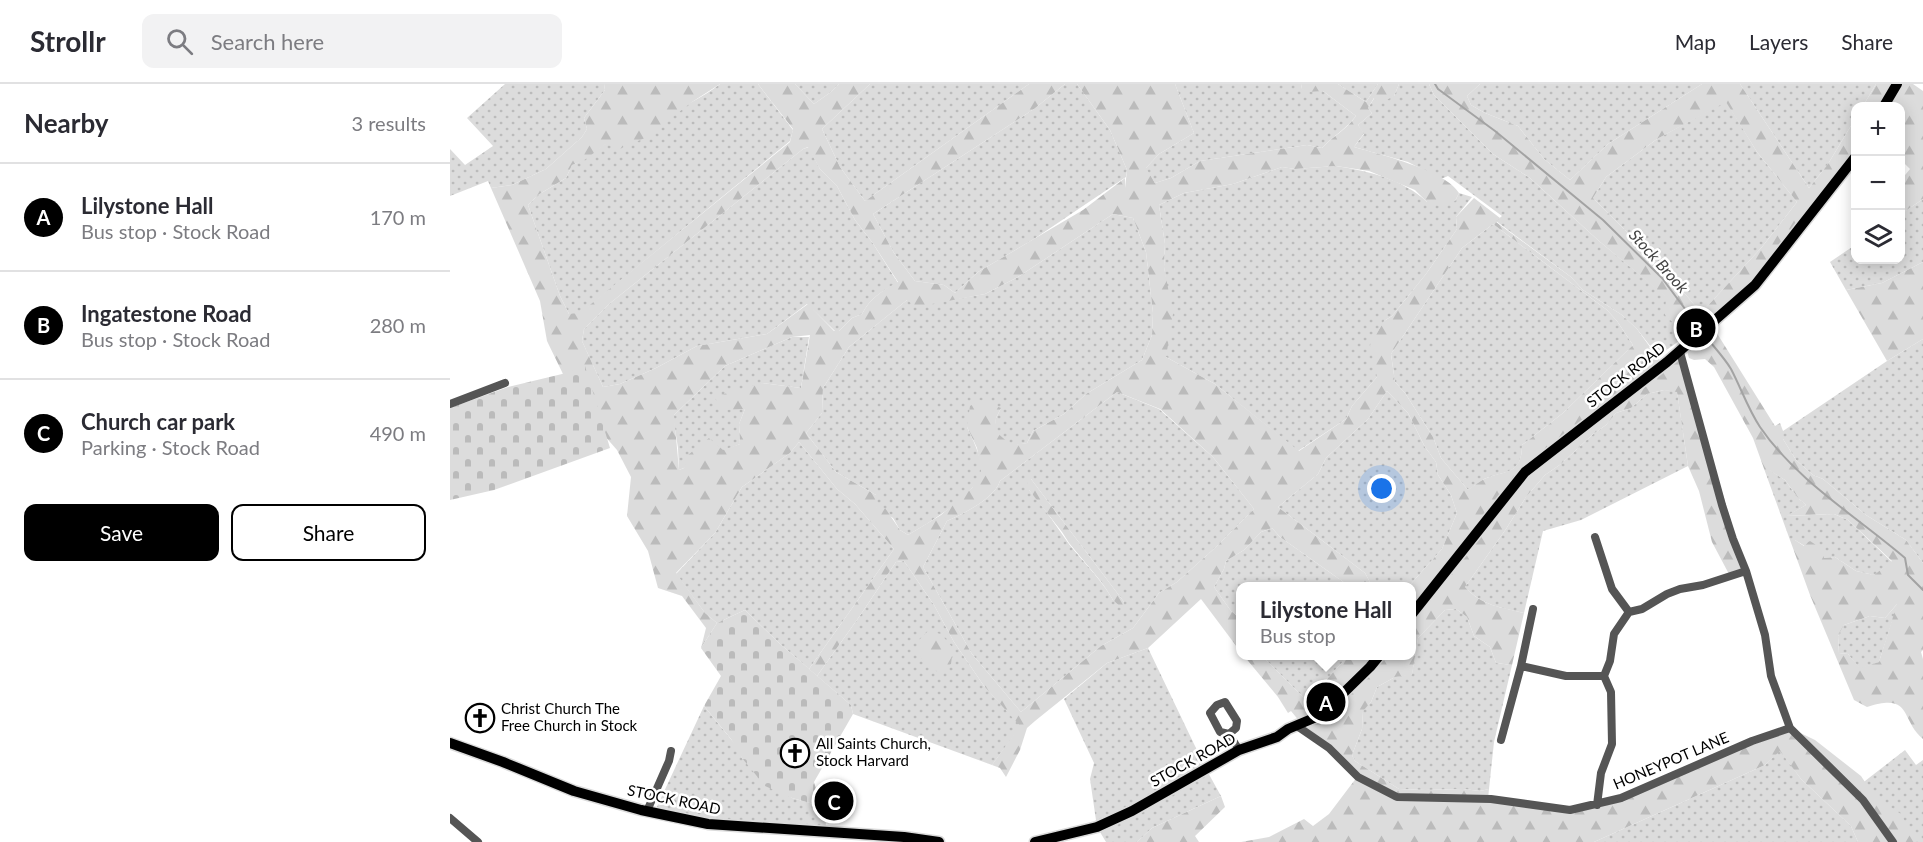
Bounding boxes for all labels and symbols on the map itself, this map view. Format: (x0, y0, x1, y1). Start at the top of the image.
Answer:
water label: Stock Brook (1626, 225, 1693, 297)
pin: B (1676, 306, 1716, 350)
street label: STOCK ROAD (1582, 338, 1668, 411)
your location (1367, 474, 1396, 503)
pin: A (1306, 680, 1346, 724)
place label: Christ Church The Free Church in Stock (501, 699, 638, 734)
church icon: Christ Church The Free Church in Stock (464, 702, 496, 734)
street label: STOCK ROAD (1147, 728, 1238, 790)
street label: HONEYPOT LANE (1610, 728, 1731, 793)
place label: All Saints Church, Stock Harvard (816, 734, 931, 769)
church icon: All Saints Church, Stock Harvard (779, 737, 811, 769)
pin: C (814, 778, 854, 824)
street label: STOCK ROAD (626, 780, 722, 818)

